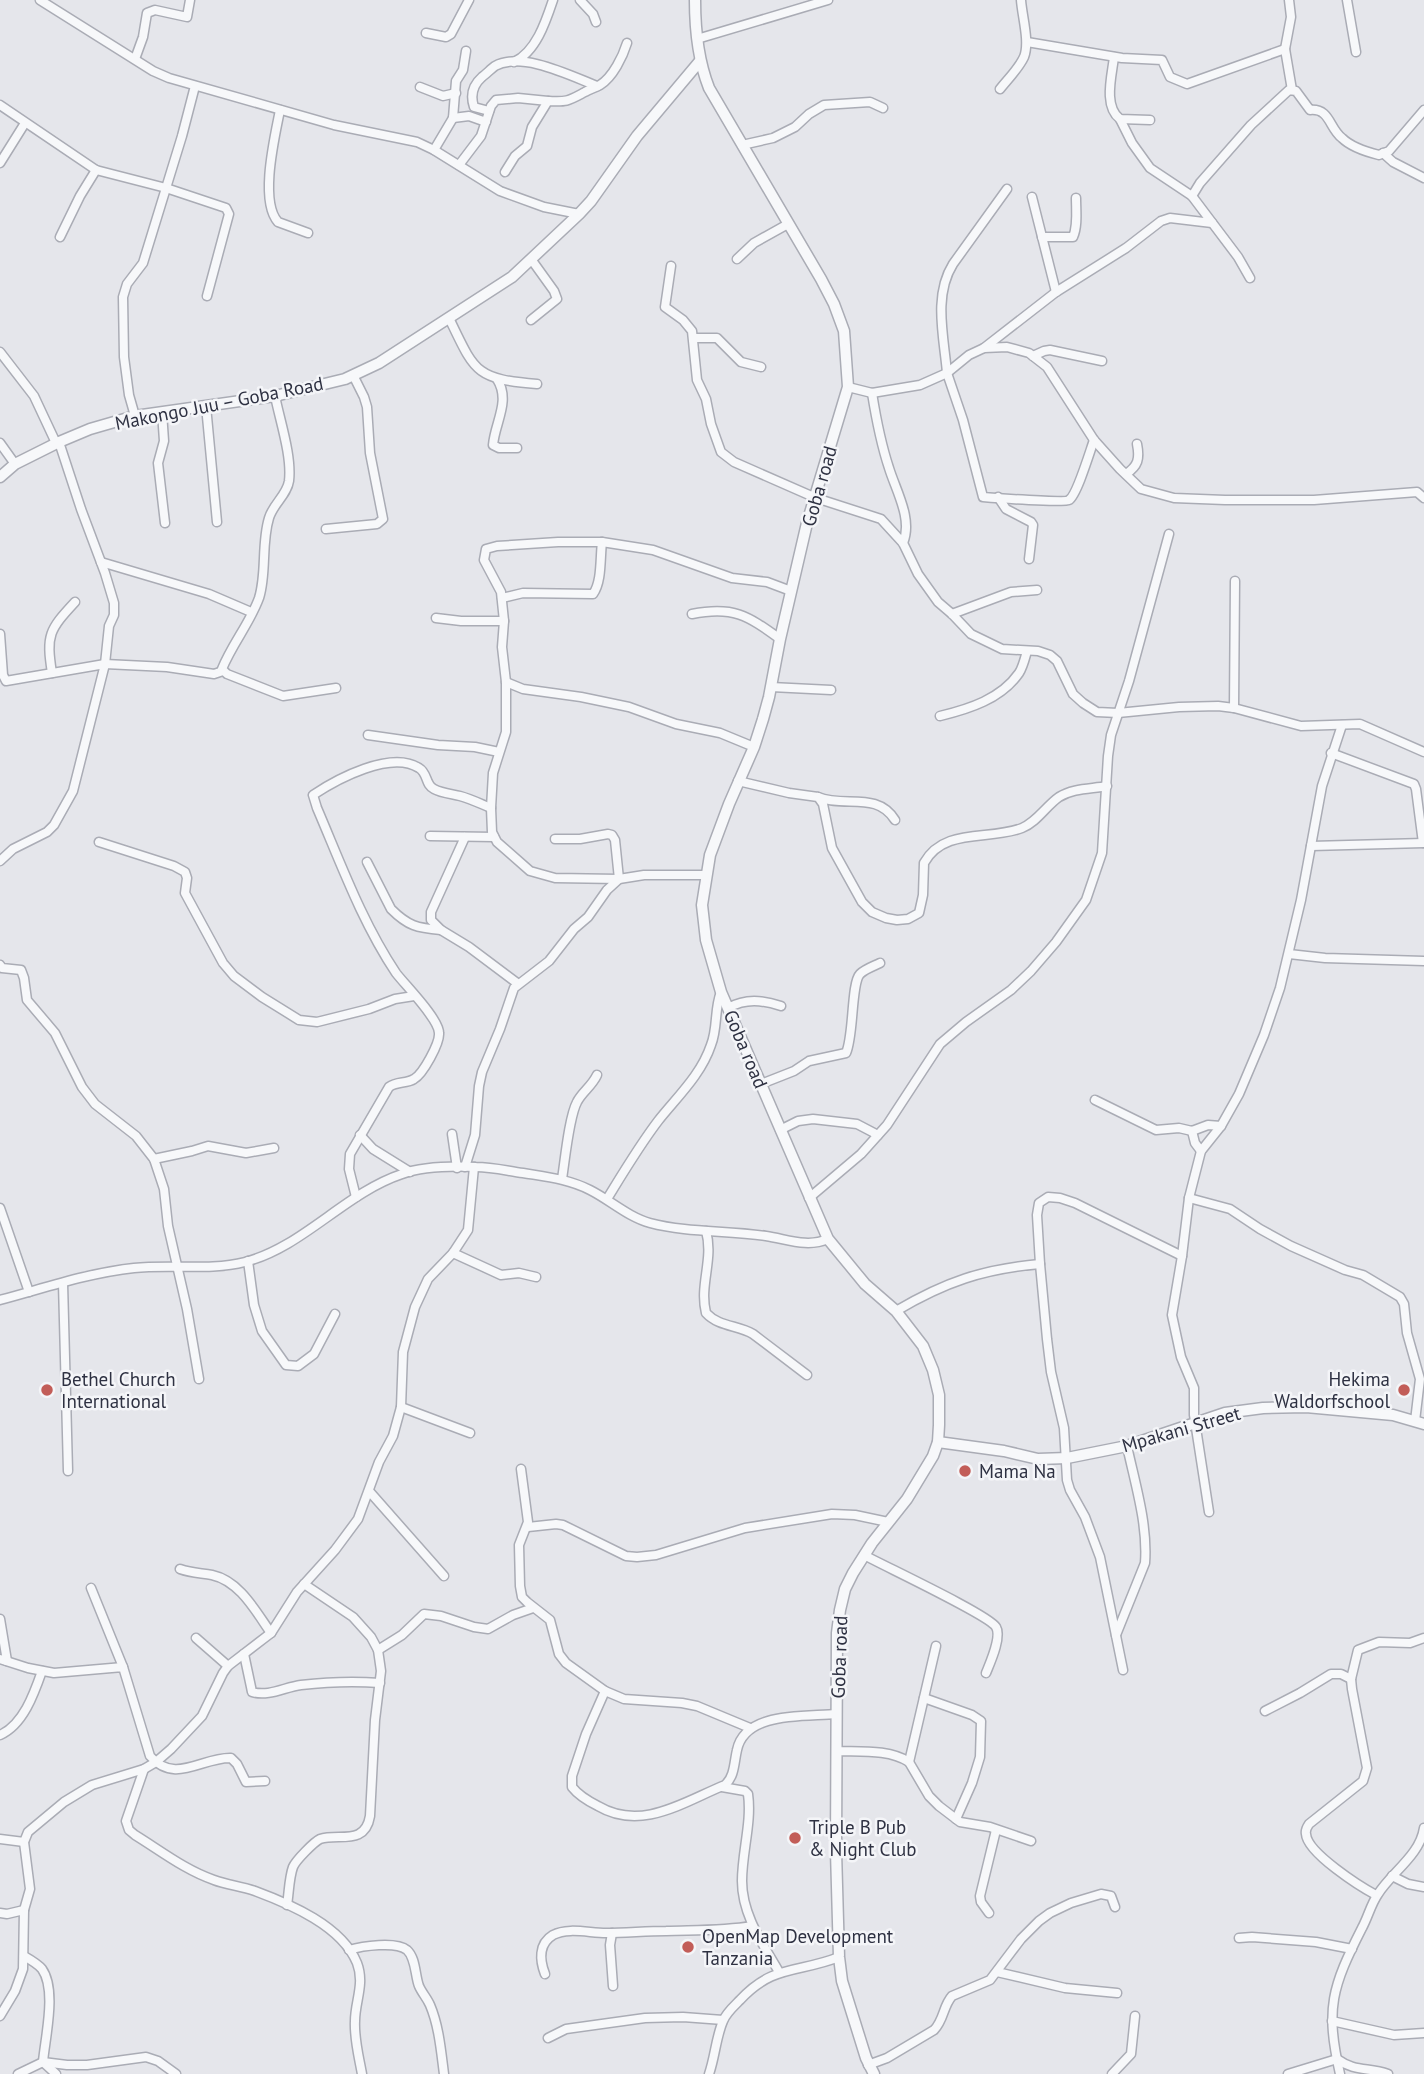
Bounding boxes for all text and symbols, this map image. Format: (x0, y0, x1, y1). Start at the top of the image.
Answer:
street label: Makongo Juu – Goba Road (113, 371, 325, 435)
street label: Goba road (796, 443, 842, 529)
street label: Goba road (719, 1006, 773, 1092)
place label: Bethel Church International (61, 1367, 176, 1413)
place label: Hekima Waldorfschool (1274, 1367, 1390, 1413)
marker: Bethel Church International (39, 1382, 55, 1398)
marker: Hekima Waldorfschool (1396, 1382, 1412, 1398)
street label: Mpakani Street (1119, 1400, 1244, 1457)
place label: Mama Na (979, 1459, 1056, 1483)
marker: Mama Na (957, 1463, 973, 1479)
street label: Goba road (826, 1615, 852, 1699)
place label: Triple B Pub & Night Club (809, 1815, 916, 1861)
marker: Triple B Pub & Night Club (787, 1830, 803, 1846)
place label: OpenMap Development Tanzania (702, 1924, 894, 1970)
marker: OpenMap Development Tanzania (680, 1939, 696, 1955)

